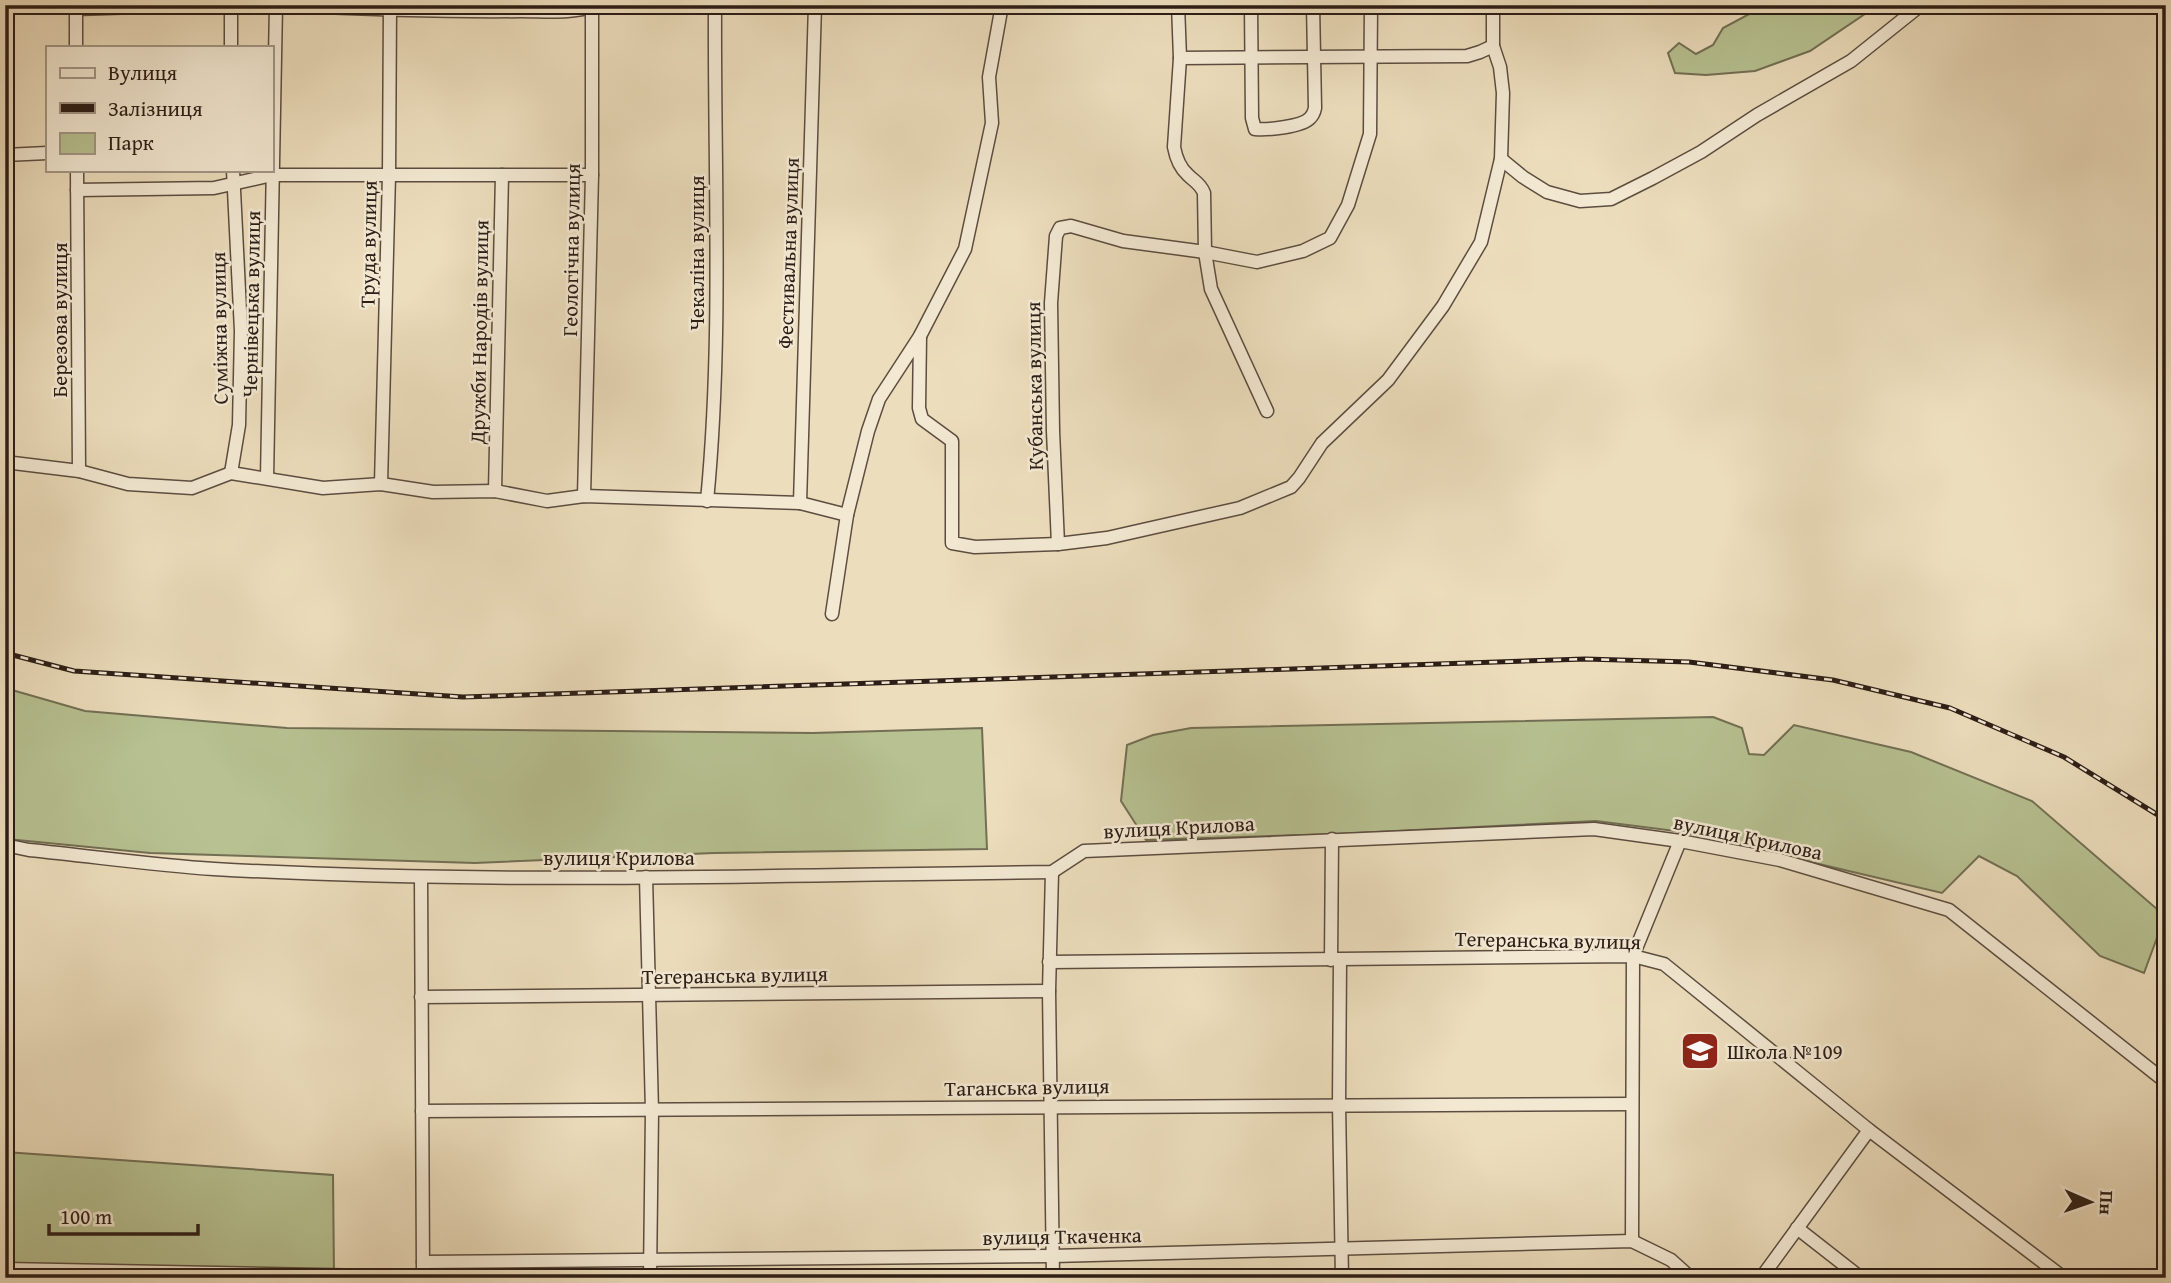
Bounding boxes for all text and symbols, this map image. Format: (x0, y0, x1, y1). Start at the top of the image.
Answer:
legend (46, 46, 273, 172)
text: Вулиця (108, 57, 178, 88)
text: Залізниця (108, 93, 203, 124)
text: Парк (108, 127, 154, 158)
street label: Фестивальна вулиця (769, 156, 807, 349)
street label: Геологічна вулиця (554, 163, 588, 337)
street label: Чекаліна вулиця (681, 175, 712, 331)
street label: Труда вулиця (351, 180, 385, 308)
street label: Чернівецька вулиця (234, 210, 268, 398)
street label: Дружби Народів вулиця (462, 219, 496, 445)
street label: Березова вулиця (44, 242, 75, 398)
street label: Суміжна вулиця (202, 251, 236, 405)
street label: Кубанська вулиця (1017, 301, 1051, 471)
street label: вулиця Крилова (1671, 806, 1825, 868)
street label: вулиця Крилова (1103, 808, 1255, 846)
street label: вулиця Крилова (543, 842, 695, 873)
street label: Тегеранська вулиця (1455, 923, 1642, 957)
street label: Тегеранська вулиця (642, 958, 829, 992)
school or university icon: Школа №109 (1679, 1030, 1721, 1072)
place label: Школа №109 (1727, 1036, 1843, 1067)
street label: Таганська вулиця (944, 1070, 1110, 1104)
north arrow (2056, 1168, 2126, 1238)
text: Пн (2093, 1190, 2121, 1216)
scale bar (49, 1192, 198, 1236)
text: 100 m (60, 1201, 112, 1232)
street label: вулиця Ткаченка (982, 1219, 1142, 1253)

